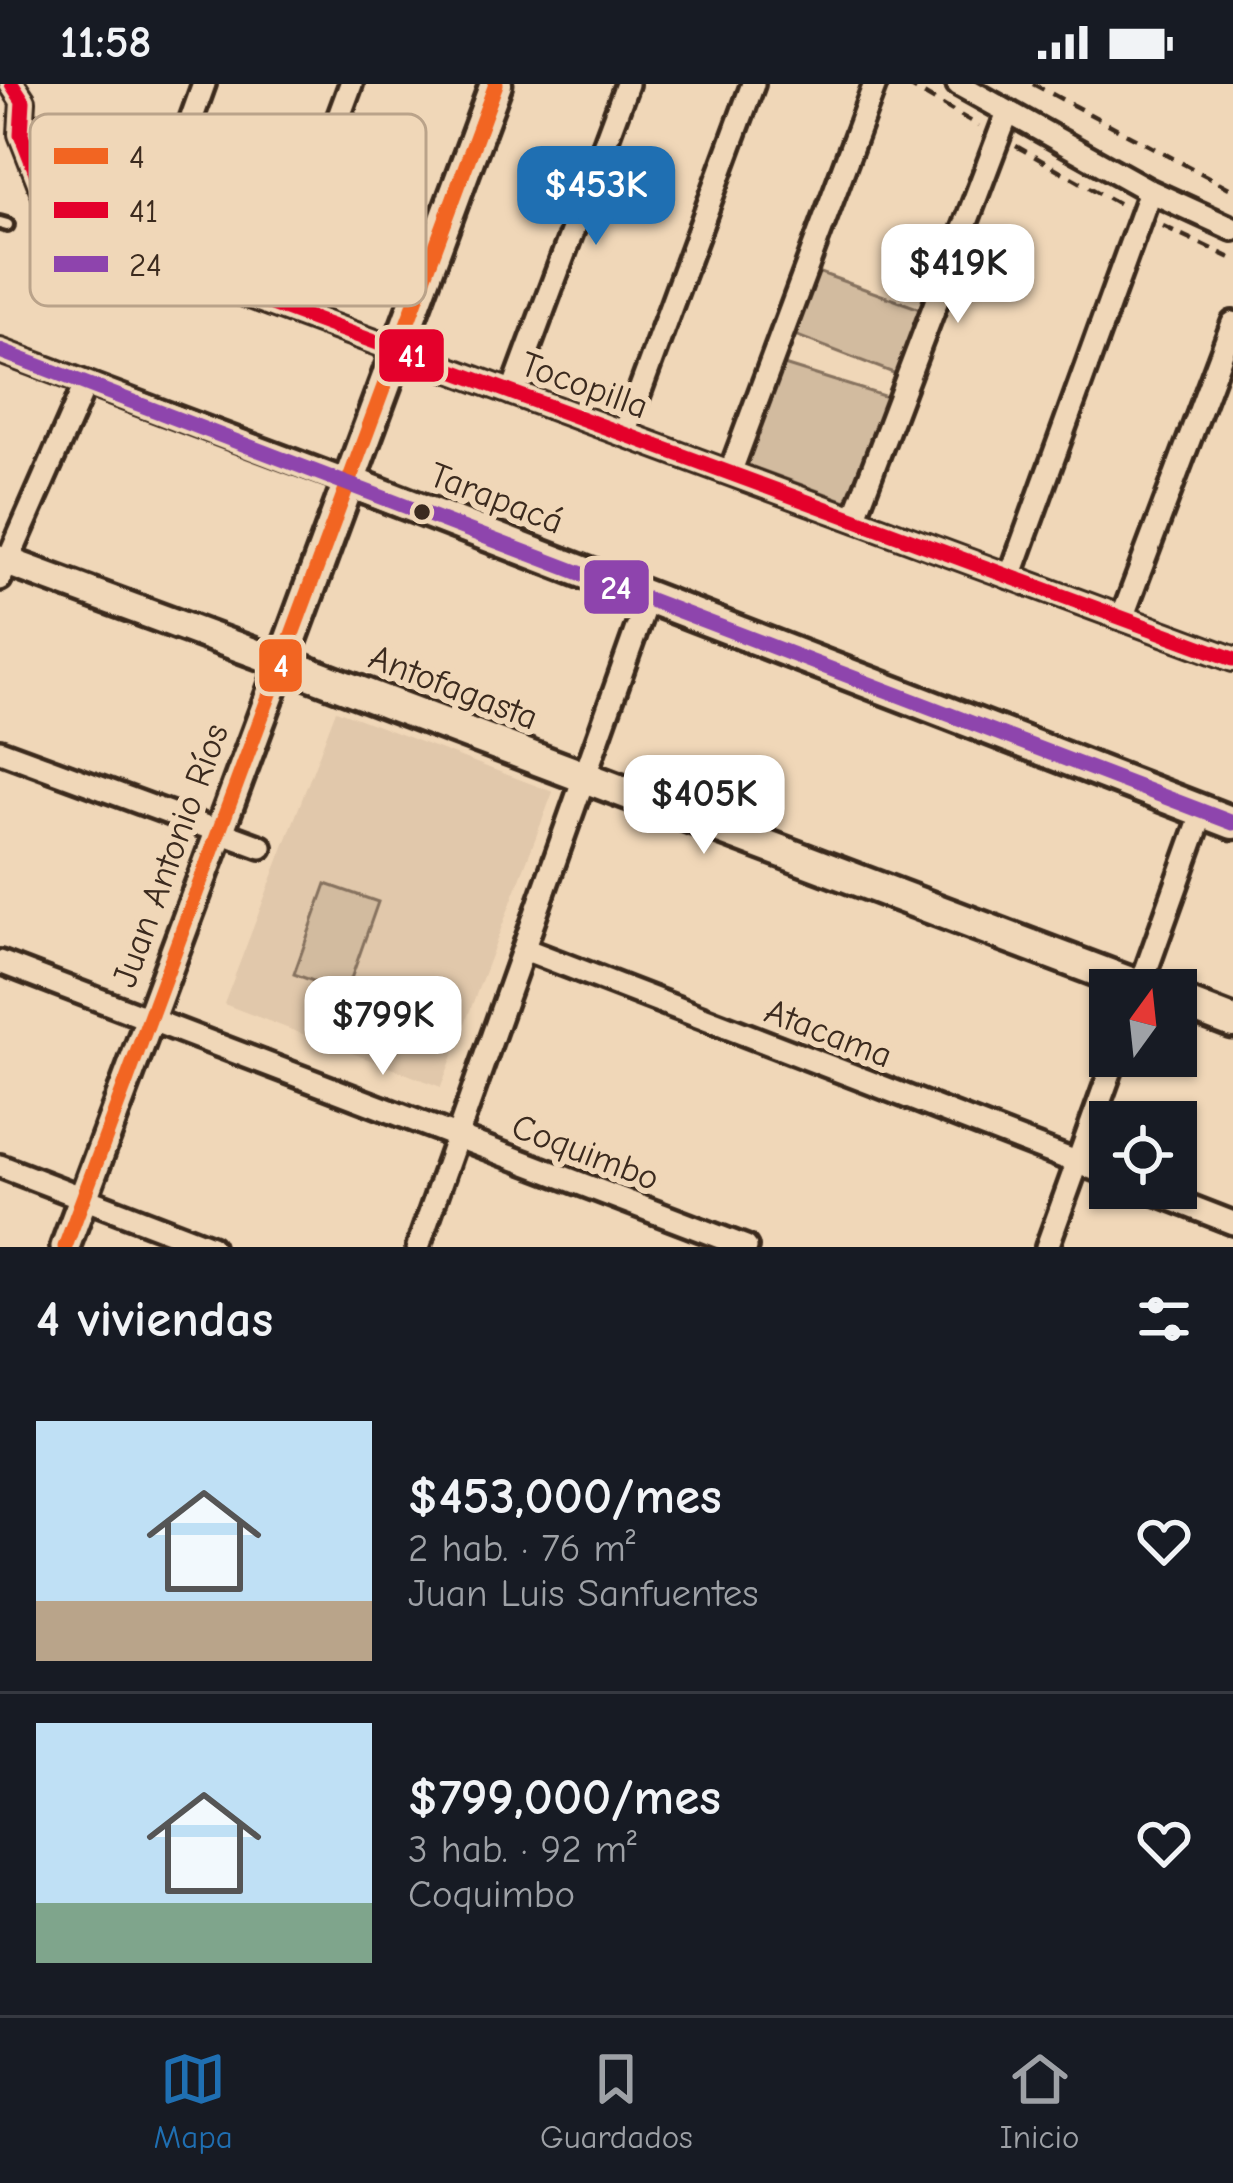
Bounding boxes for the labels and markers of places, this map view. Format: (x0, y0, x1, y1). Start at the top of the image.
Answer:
pin: $453K (512, 146, 680, 248)
pin: $419K (874, 224, 1042, 326)
unlabelled marker (411, 501, 433, 523)
pin: $405K (620, 755, 788, 857)
pin: $799K (299, 976, 467, 1078)

